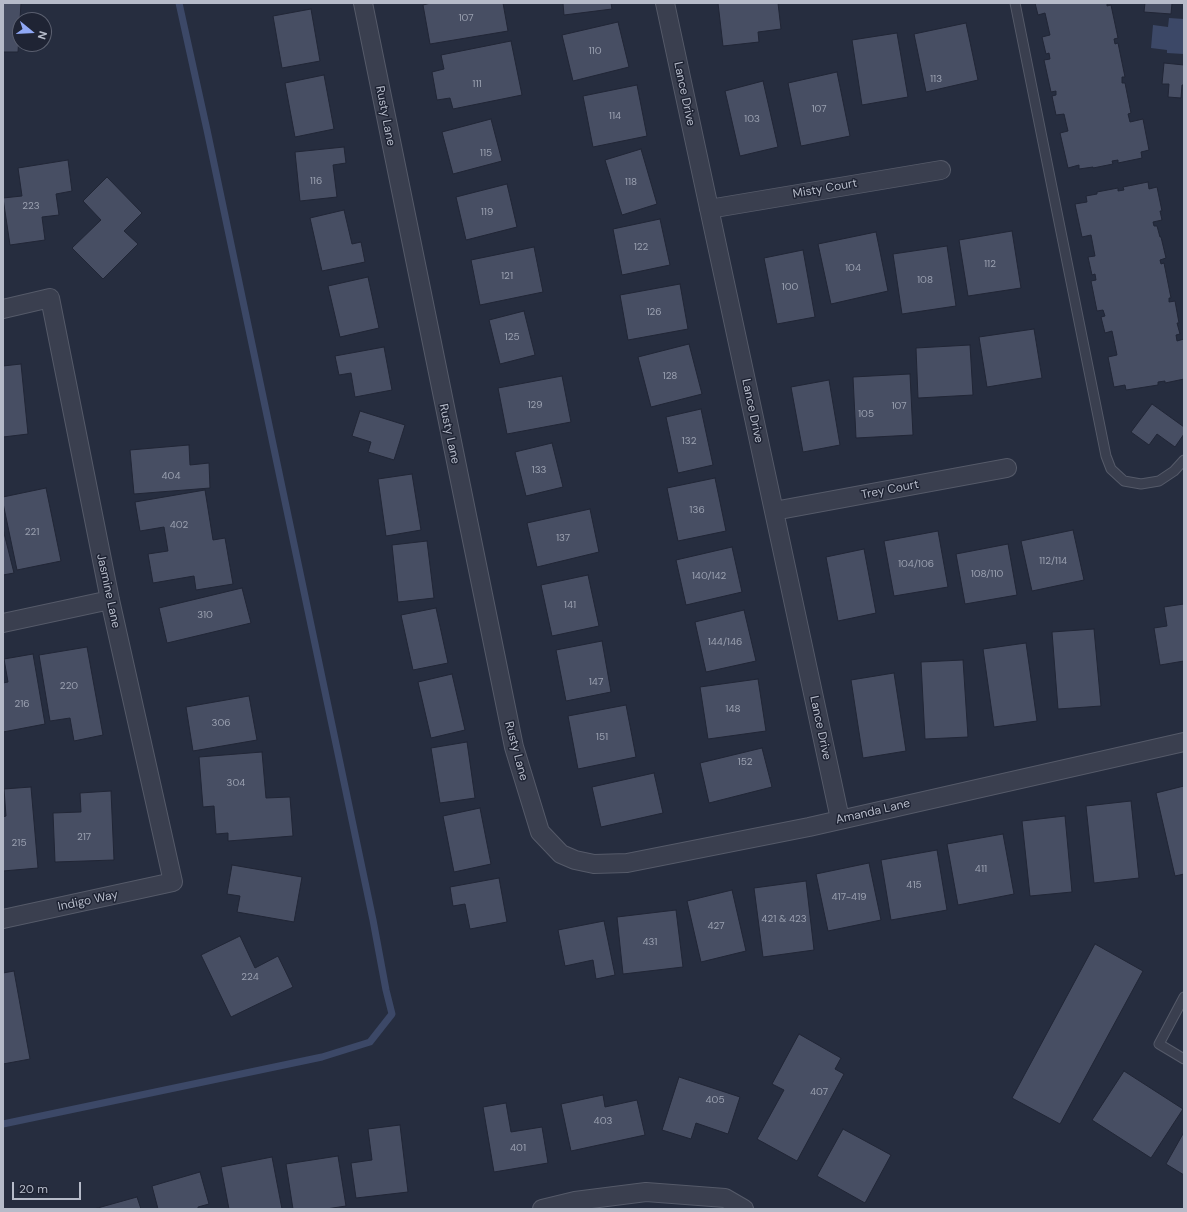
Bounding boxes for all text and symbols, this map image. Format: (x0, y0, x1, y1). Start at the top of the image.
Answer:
north arrow (12, 12, 52, 52)
house number: 107 (458, 12, 474, 24)
text: N (35, 29, 50, 41)
house number: 110 (588, 45, 602, 57)
street label: Lance Drive (670, 61, 698, 127)
house number: 113 (930, 73, 942, 85)
house number: 111 (472, 78, 482, 90)
street label: Rusty Lane (372, 85, 398, 147)
house number: 107 (811, 103, 827, 115)
house number: 114 (609, 110, 621, 122)
house number: 103 (744, 113, 760, 125)
house number: 115 (480, 147, 492, 159)
house number: 116 (310, 175, 322, 187)
house number: 118 (625, 176, 637, 188)
street label: Misty Court (792, 176, 858, 202)
house number: 223 (22, 200, 40, 212)
house number: 119 (481, 206, 493, 218)
house number: 122 (634, 241, 648, 253)
house number: 112 (984, 258, 996, 270)
house number: 104 (845, 262, 861, 274)
house number: 121 (501, 270, 513, 282)
house number: 108 (917, 274, 933, 286)
house number: 100 (782, 281, 798, 293)
house number: 126 (646, 306, 662, 318)
house number: 125 (505, 331, 519, 343)
house number: 128 (663, 370, 677, 382)
street label: Lance Drive (738, 378, 766, 444)
house number: 129 (527, 399, 543, 411)
house number: 107 (891, 400, 907, 412)
street label: Rusty Lane (436, 403, 462, 465)
house number: 105 (858, 408, 874, 420)
house number: 132 (682, 435, 696, 447)
house number: 133 (532, 464, 546, 476)
house number: 404 (162, 470, 180, 482)
street label: Trey Court (860, 477, 920, 503)
house number: 136 (689, 504, 705, 516)
house number: 402 (170, 519, 188, 531)
house number: 221 (25, 526, 39, 538)
house number: 137 (556, 532, 570, 544)
street label: Jasmine Lane (93, 553, 123, 629)
house number: 112/114 (1039, 555, 1067, 567)
house number: 104/106 (898, 558, 934, 570)
house number: 108/110 (971, 568, 1003, 580)
house number: 140/142 (692, 570, 726, 582)
house number: 141 (564, 599, 576, 611)
house number: 310 (197, 609, 213, 621)
house number: 144/146 (708, 636, 742, 648)
house number: 147 (589, 676, 603, 688)
house number: 220 (60, 680, 78, 692)
street label: Lance Drive (806, 695, 834, 761)
house number: 216 (14, 698, 30, 710)
house number: 148 (725, 703, 741, 715)
house number: 306 (211, 717, 231, 729)
street label: Rusty Lane (501, 720, 531, 782)
house number: 151 (596, 731, 608, 743)
house number: 152 (738, 756, 752, 768)
house number: 304 (227, 777, 245, 789)
street label: Amanda Lane (834, 796, 912, 828)
house number: 217 (77, 831, 91, 843)
house number: 215 (12, 837, 26, 849)
house number: 411 (975, 863, 987, 875)
house number: 415 (906, 879, 922, 891)
street label: Indigo Way (57, 888, 119, 914)
house number: 417-419 (831, 891, 867, 903)
house number: 421 & 423 (761, 913, 807, 925)
house number: 427 (708, 920, 724, 932)
house number: 431 (643, 936, 657, 948)
house number: 224 (241, 971, 259, 983)
house number: 407 (810, 1086, 828, 1098)
house number: 405 (705, 1094, 725, 1106)
house number: 403 (594, 1115, 612, 1127)
house number: 401 (510, 1142, 526, 1154)
scale bar (14, 1174, 83, 1200)
text: 20 m (19, 1181, 48, 1197)

